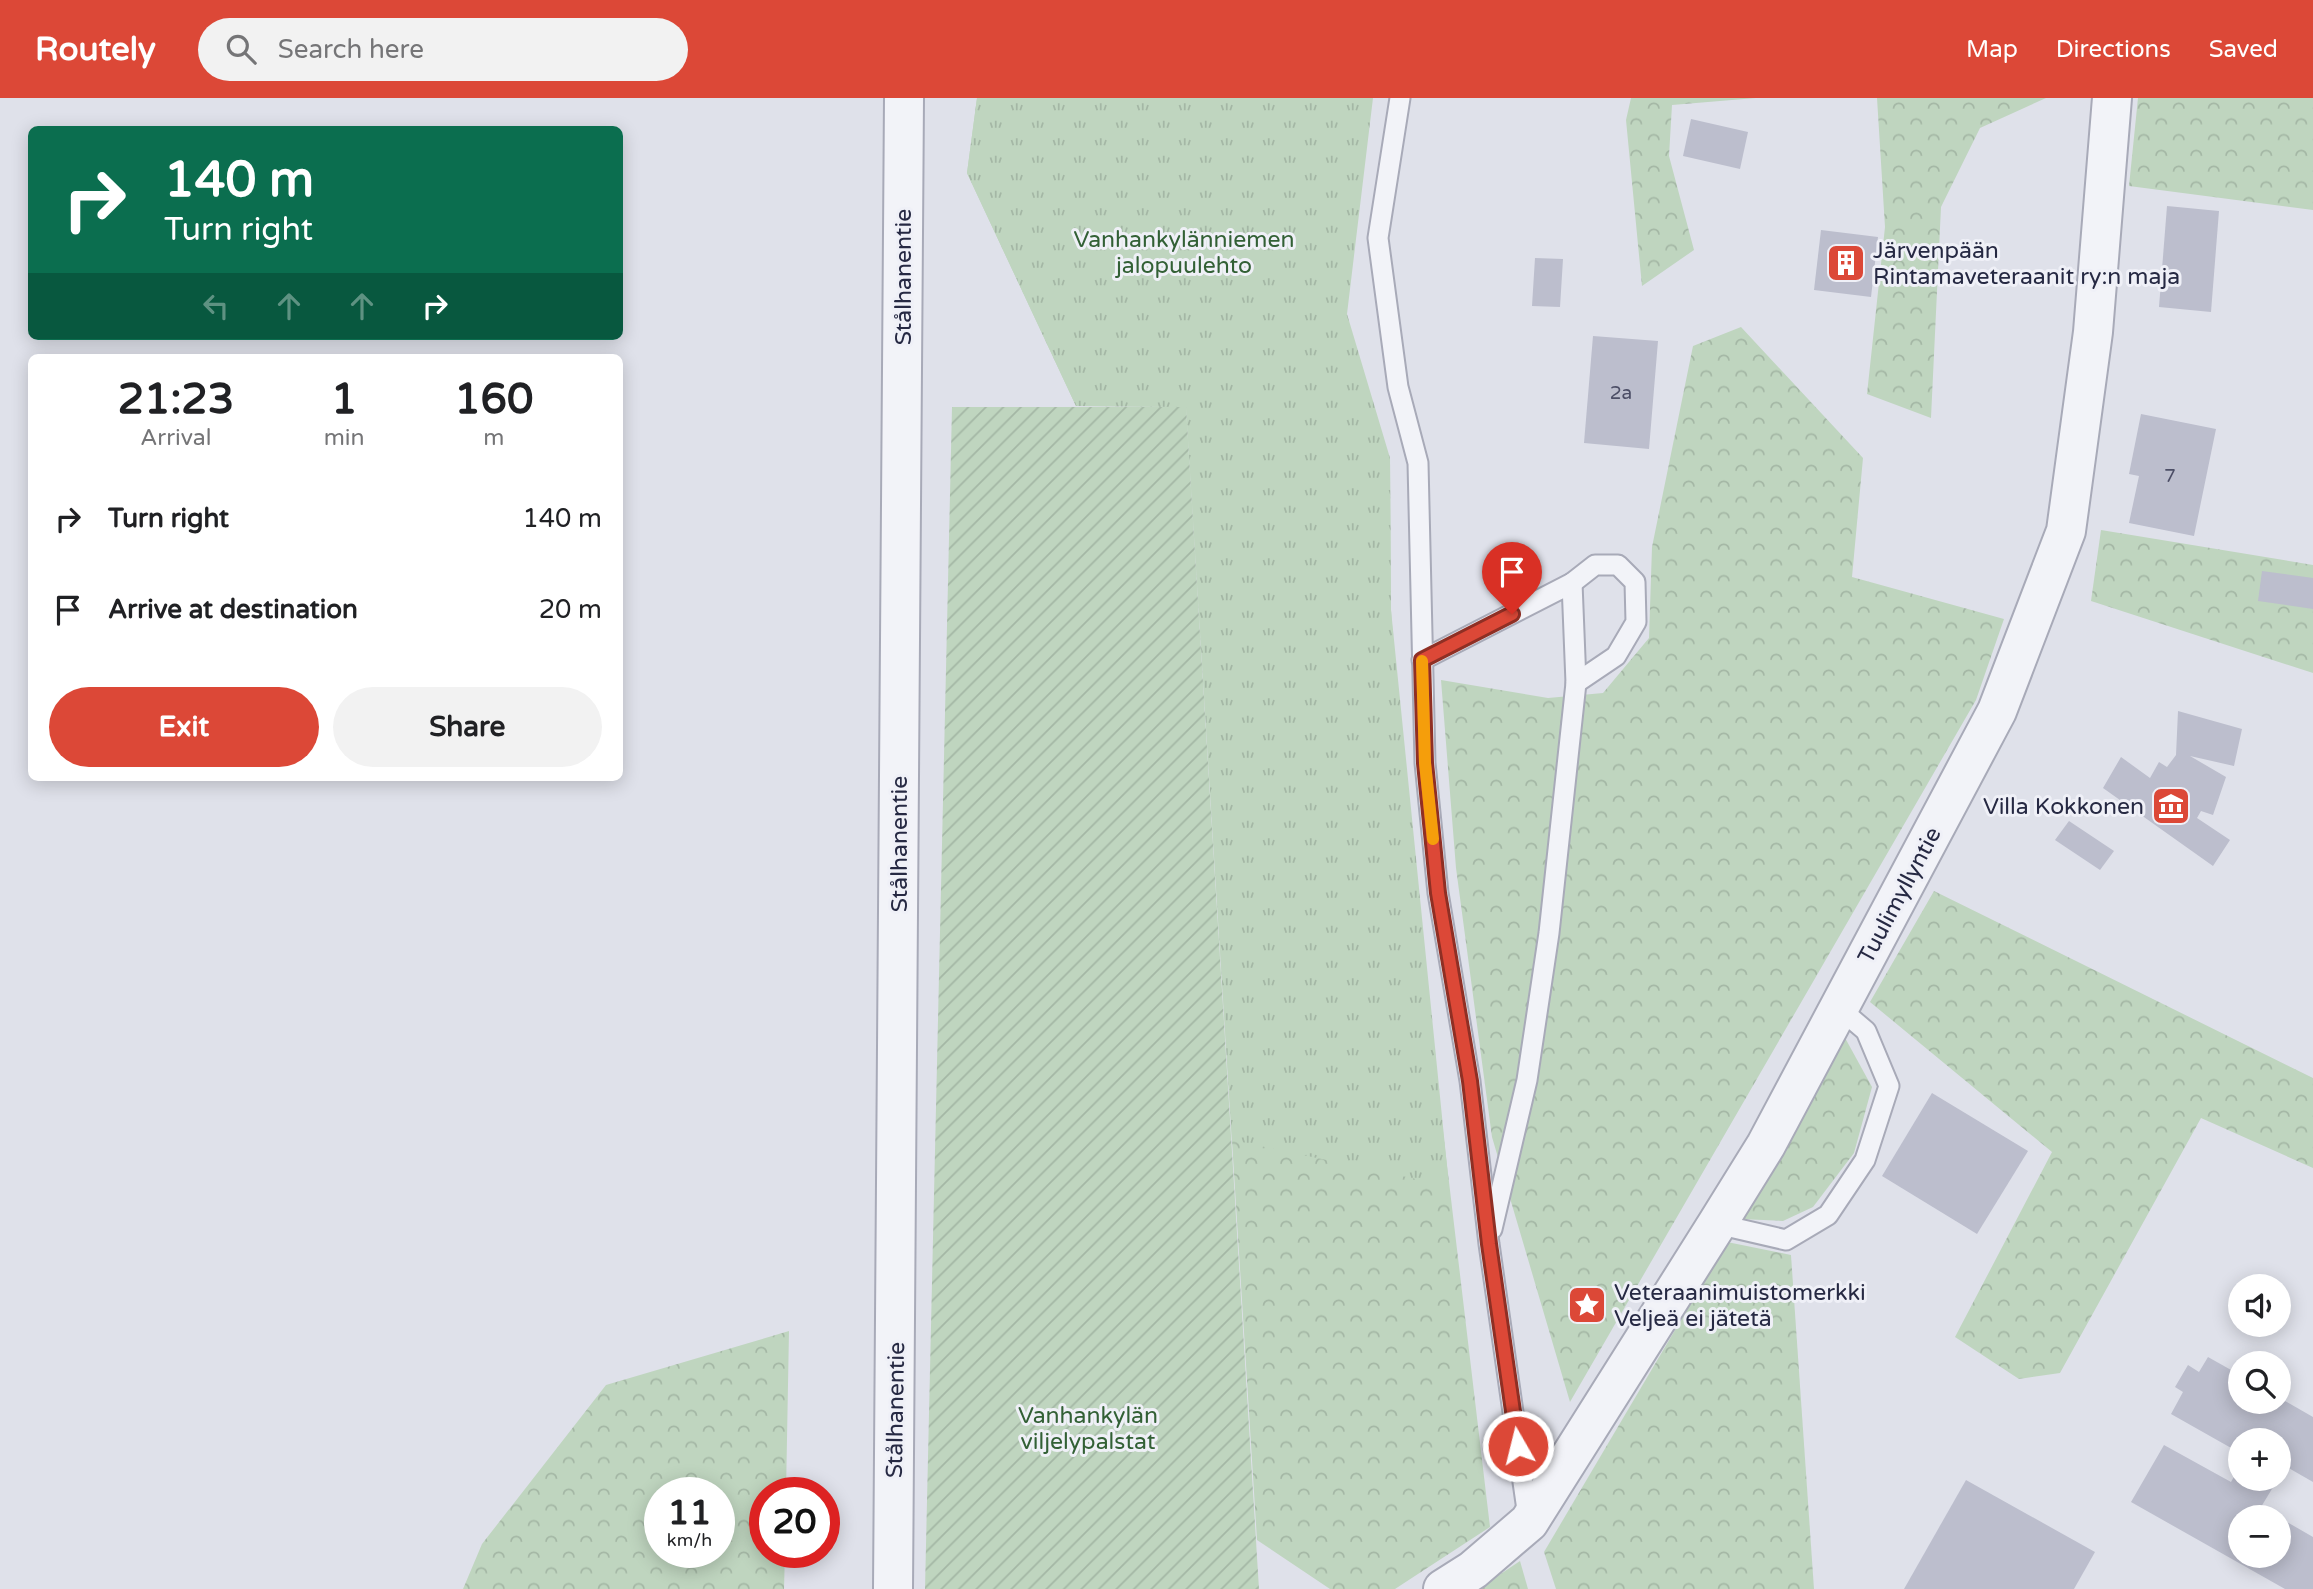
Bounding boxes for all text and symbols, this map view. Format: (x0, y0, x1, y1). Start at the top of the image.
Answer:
search box (198, 18, 688, 81)
text: Routely (35, 30, 156, 69)
icon: search (222, 30, 260, 68)
text: Search here (278, 34, 424, 65)
text: Map (1966, 35, 2018, 64)
text: Directions (2056, 35, 2171, 64)
text: Saved (2209, 35, 2278, 64)
text: 140 m (164, 151, 314, 210)
icon: right (49, 154, 140, 245)
street label: Stålhanentie (890, 209, 918, 345)
text: Turn right (164, 211, 313, 249)
park label: Vanhankylänniemen jalopuulehto (1073, 226, 1295, 280)
place label: Järvenpään Rintamaveteraanit ry:n maja (1873, 237, 2180, 291)
building icon: Järvenpään Rintamaveteraanit ry:n maja (1825, 242, 1867, 284)
icon: left (197, 287, 235, 325)
icon: ahead (270, 287, 308, 325)
icon: ahead (343, 287, 381, 325)
icon: right (416, 287, 454, 325)
text: 21:23 (118, 374, 234, 425)
text: 1 (331, 374, 357, 425)
text: 160 (454, 374, 533, 425)
house number: 2a (1610, 382, 1632, 404)
text: Arrival (140, 424, 211, 452)
text: min (324, 424, 365, 452)
text: m (483, 424, 504, 452)
house number: 7 (2164, 465, 2176, 487)
icon: right (49, 500, 87, 538)
text: Turn right (108, 503, 229, 534)
text: 140 m (522, 503, 602, 534)
pin (1482, 542, 1542, 614)
icon: arrive (1493, 553, 1531, 591)
icon: arrive (49, 591, 87, 629)
text: Arrive at destination (108, 594, 358, 625)
text: 20 m (539, 594, 602, 625)
button: Exit (49, 687, 319, 767)
button: Share (333, 687, 602, 767)
street label: Stålhanentie (886, 776, 914, 912)
museum icon: Villa Kokkonen (2150, 785, 2192, 827)
place label: Villa Kokkonen (1983, 793, 2144, 821)
street label: Tuulimyllyntie (1852, 822, 1948, 968)
map controls (2228, 1274, 2291, 1568)
button: sound (2228, 1274, 2291, 1337)
place label: Veteraanimuistomerkki Veljeä ei jätetä (1614, 1279, 1866, 1333)
place icon: Veteraanimuistomerkki Veljeä ei jätetä (1566, 1284, 1608, 1326)
street label: Stålhanentie (881, 1342, 911, 1478)
button: search (2228, 1351, 2291, 1414)
park label: Vanhankylän viljelypalstat (1018, 1402, 1158, 1456)
position arrow (1481, 1409, 1555, 1483)
button: + (2228, 1428, 2291, 1491)
speed limit sign: 20 (749, 1477, 840, 1568)
text: 11 (668, 1492, 711, 1534)
button: − (2228, 1505, 2291, 1568)
text: km/h (667, 1529, 712, 1551)

